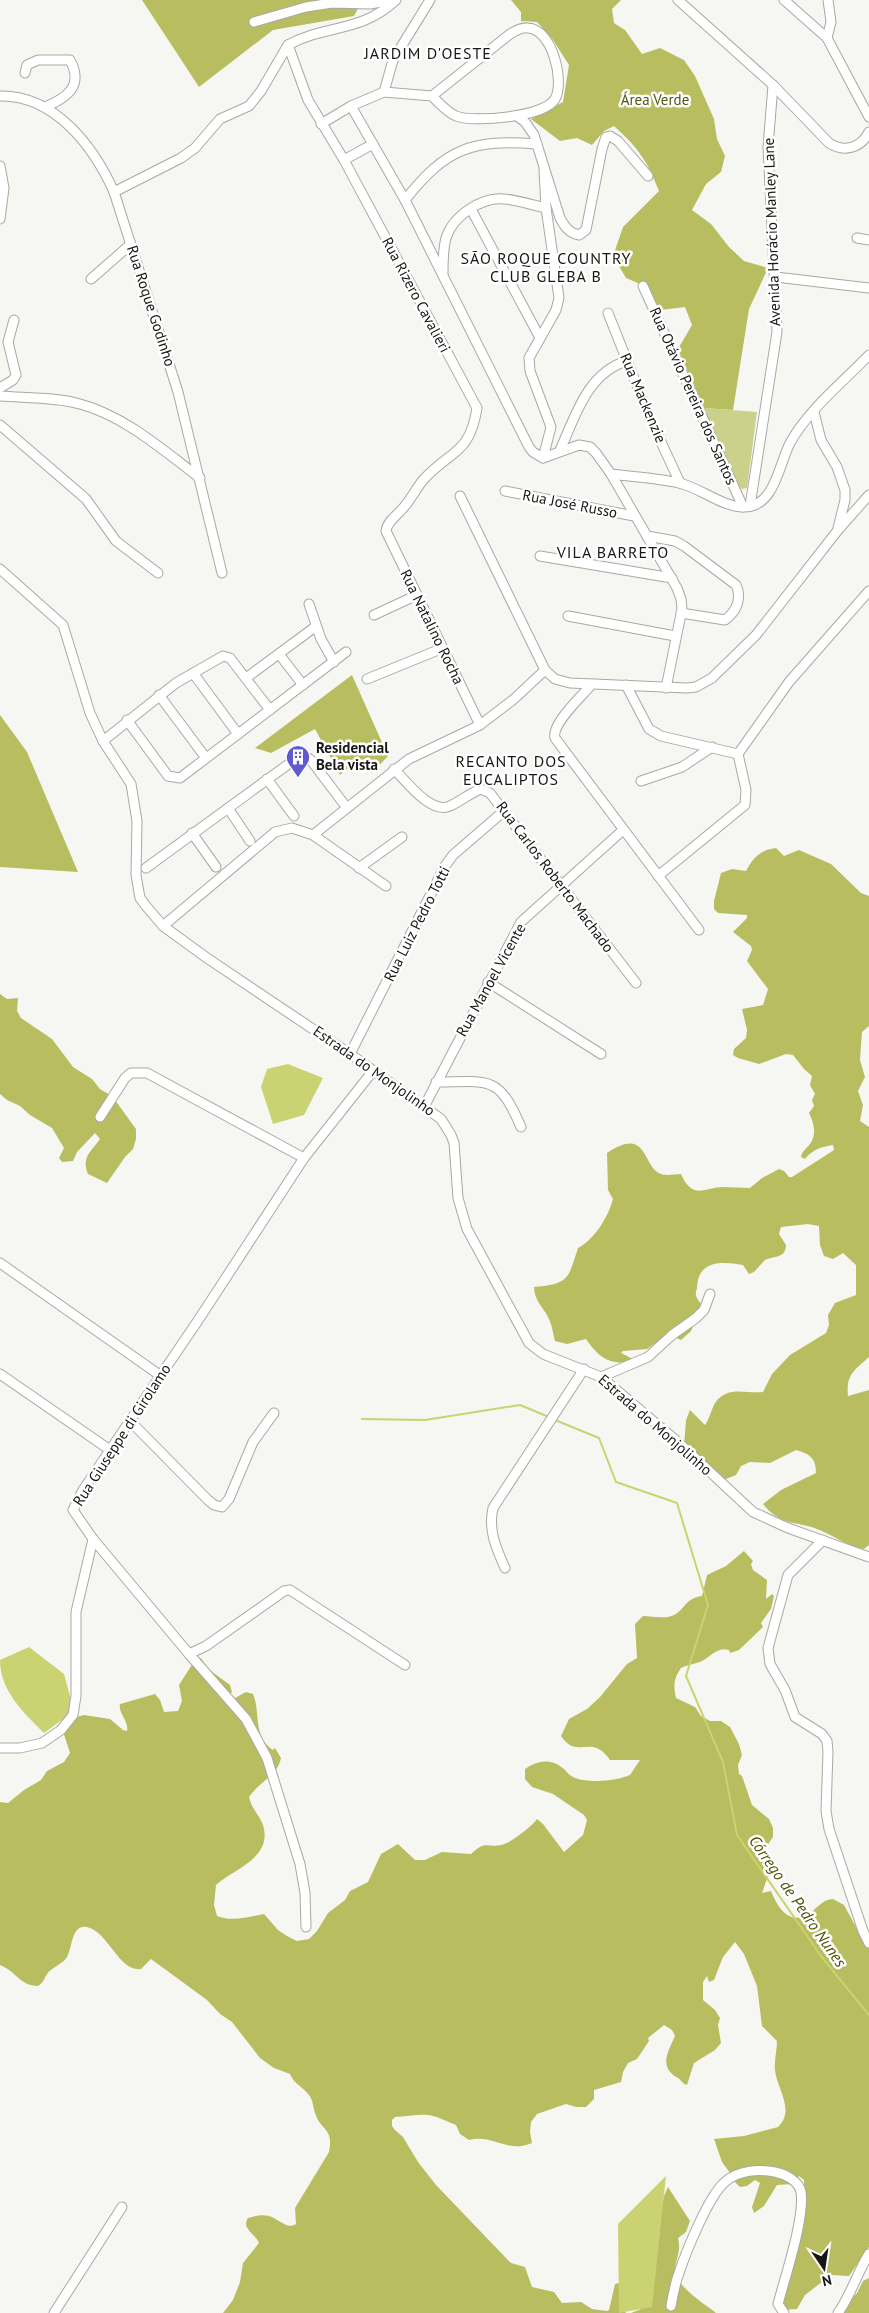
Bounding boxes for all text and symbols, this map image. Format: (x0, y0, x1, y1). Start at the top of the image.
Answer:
district label: JARDIM D'OESTE (363, 43, 492, 63)
park label: Área Verde (621, 90, 689, 109)
street label: Avenida Horácio Manley Lane (759, 137, 784, 327)
street label: Rua Rizero Cavalieri (378, 234, 455, 356)
street label: Rua Roque Godinho (123, 243, 180, 369)
district label: SÃO ROQUE COUNTRY CLUB GLEBA B (461, 248, 631, 286)
street label: Rua Otávio Pereira dos Santos (646, 304, 741, 488)
street label: Rua Mackenzie (616, 350, 671, 445)
street label: Rua José Russo (521, 485, 619, 522)
district label: VILA BARRETO (556, 542, 669, 562)
street label: Rua Natalino Rocha (396, 566, 469, 687)
place label: Residencial Bela vista (316, 738, 389, 774)
building icon: Residencial Bela vista (285, 744, 311, 778)
district label: RECANTO DOS EUCALIPTOS (455, 751, 567, 789)
street label: Rua Carlos Roberto Machado (492, 797, 618, 956)
street label: Rua Luiz Pedro Totti (379, 863, 454, 985)
street label: Rua Manoel Vicente (452, 920, 530, 1040)
street label: Estrada do Monjolinho (310, 1021, 439, 1120)
street label: Rua Giuseppe di Girolamo (68, 1360, 175, 1509)
street label: Estrada do Monjolinho (595, 1370, 716, 1479)
water label: Córrego de Pedro Nunes (745, 1831, 851, 1971)
north arrow (799, 2243, 849, 2293)
text: N (820, 2271, 833, 2290)

